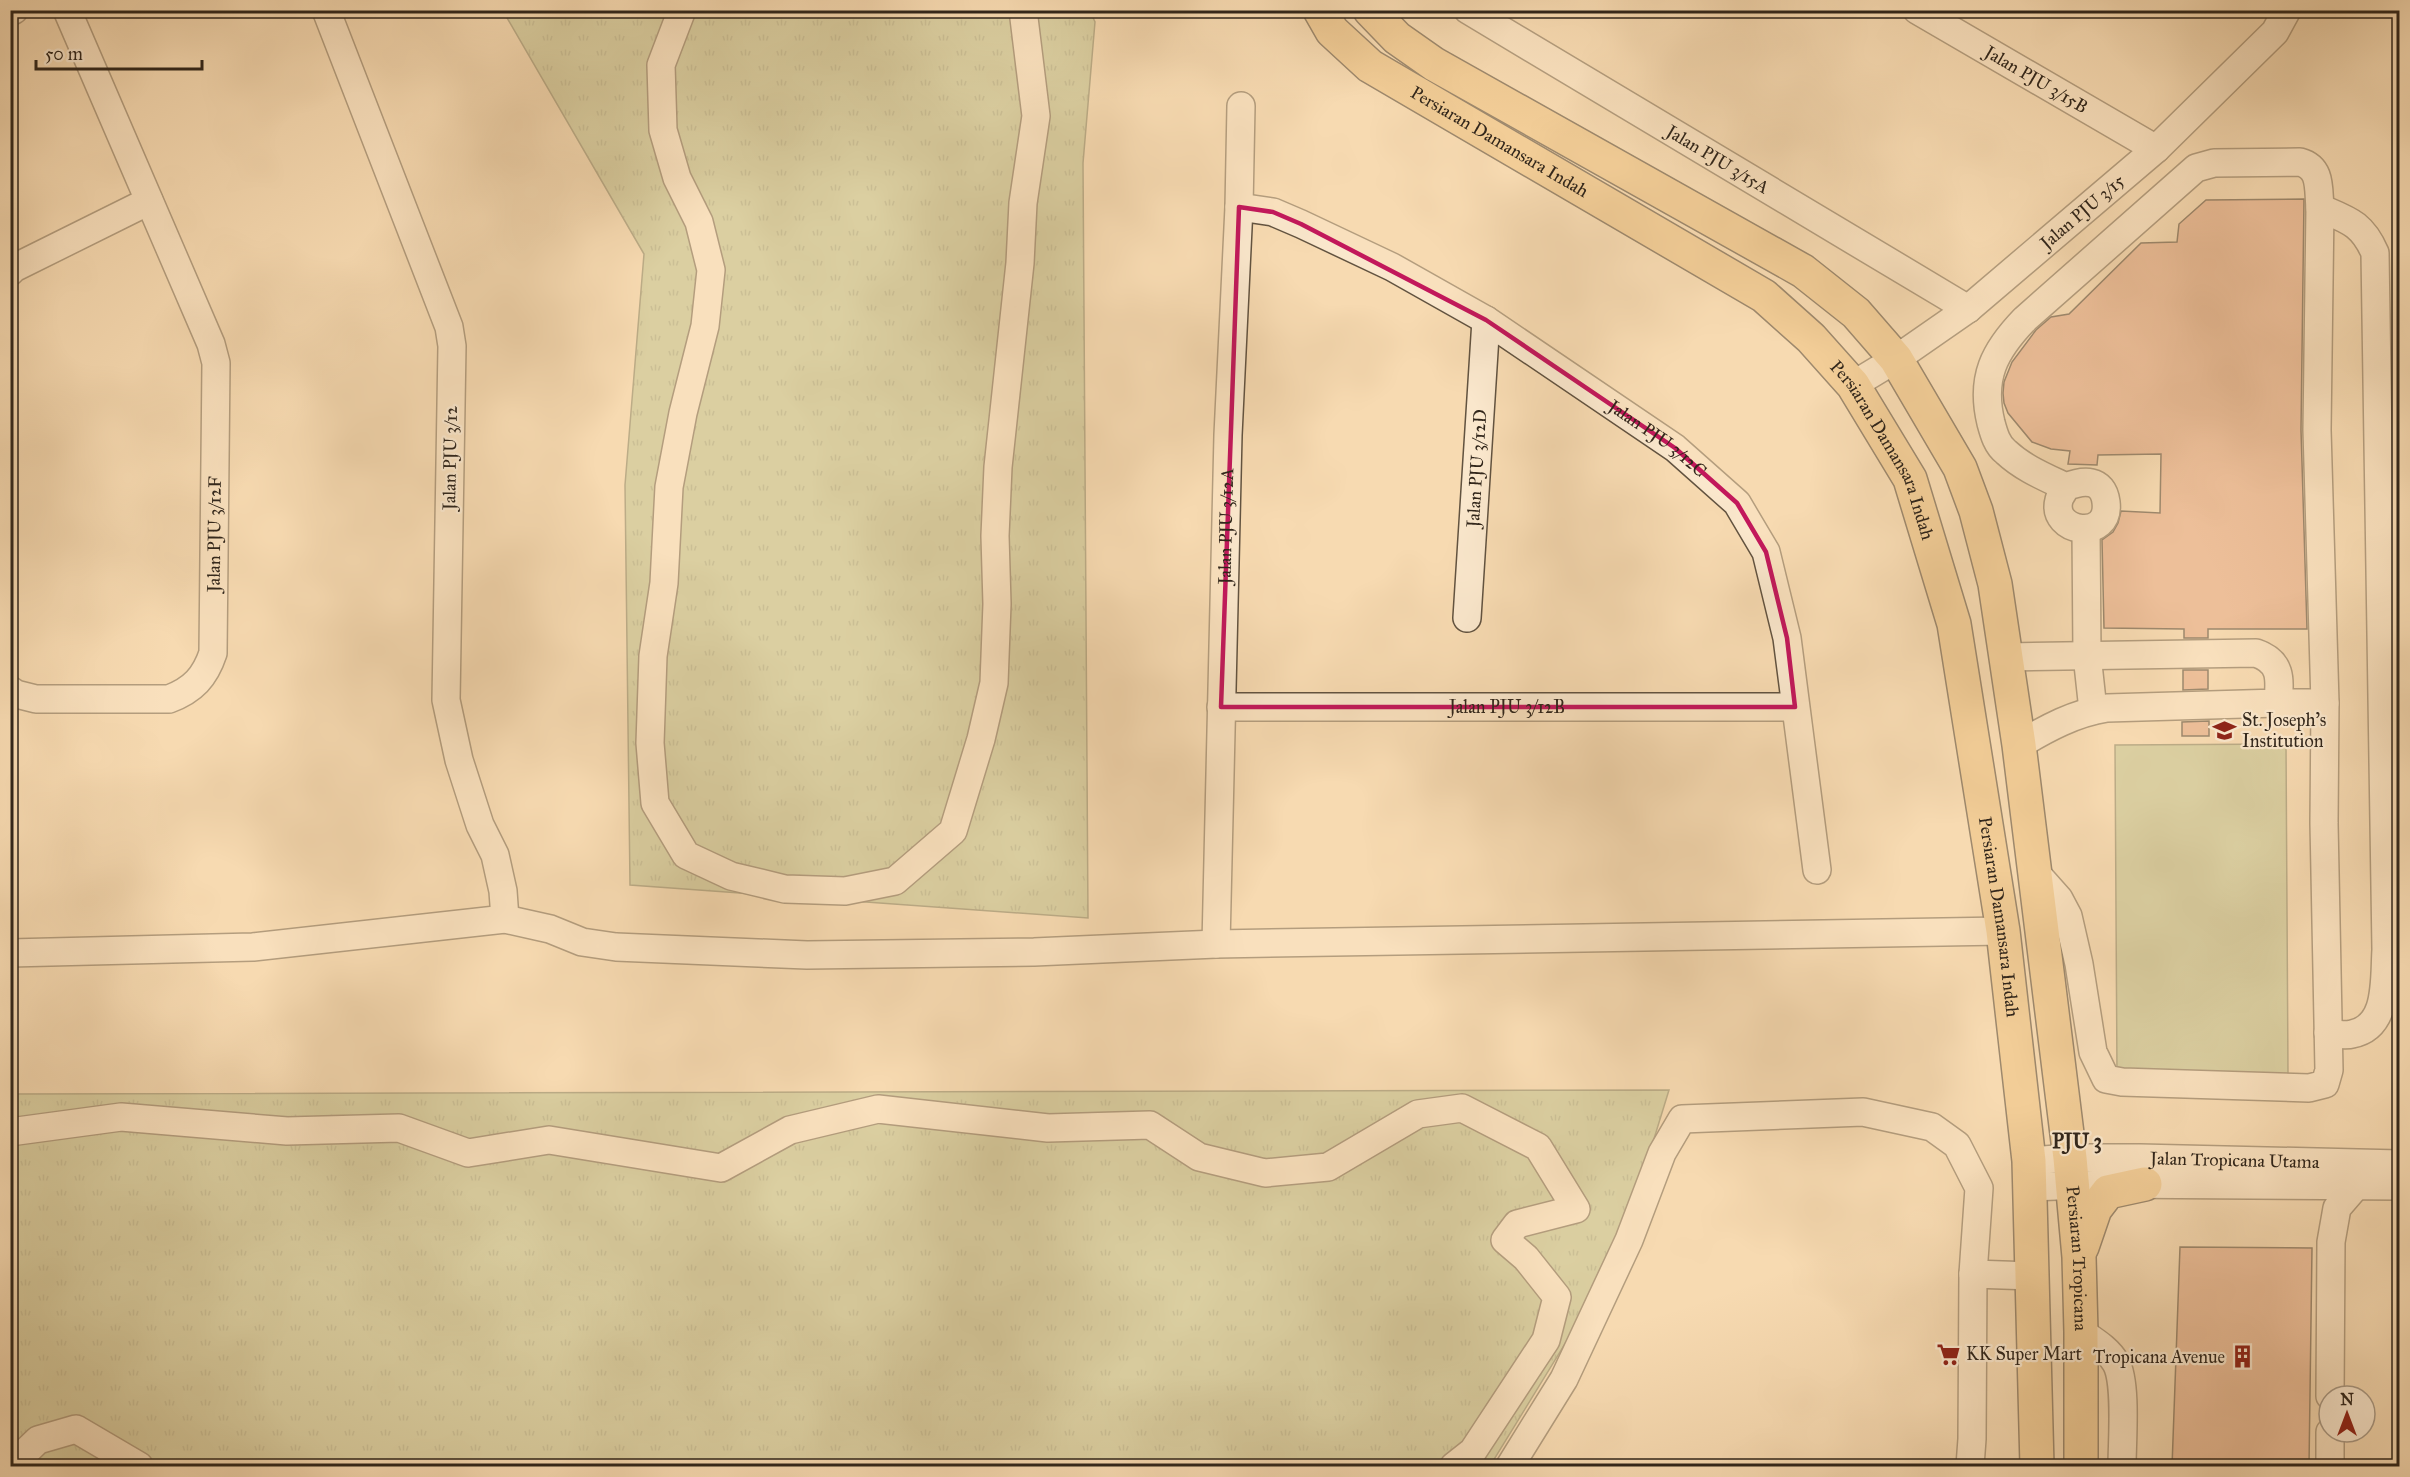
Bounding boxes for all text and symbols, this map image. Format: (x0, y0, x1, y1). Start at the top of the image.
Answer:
scale bar (36, 33, 202, 71)
street label: Jalan PJU 3/15B (1979, 40, 2092, 118)
text: 50 m (45, 43, 83, 65)
street label: Persiaran Damansara Indah (1407, 81, 1593, 202)
street label: Jalan PJU 3/15A (1660, 119, 1773, 199)
street label: Jalan PJU 3/15 (2034, 169, 2129, 256)
street label: Persiaran Damansara Indah (1825, 356, 1939, 542)
street label: Jalan PJU 3/12C (1602, 394, 1711, 482)
street label: Jalan PJU 3/12 (438, 406, 463, 512)
street label: Jalan PJU 3/12D (1462, 408, 1491, 530)
street label: Jalan PJU 3/12A (1213, 468, 1238, 587)
street label: Jalan PJU 3/12F (203, 476, 226, 594)
street label: Jalan PJU 3/12B (1447, 696, 1565, 719)
place label: St. Joseph's Institution (2242, 709, 2326, 752)
school or university icon: St. Joseph's Institution (2211, 717, 2237, 743)
street label: Persiaran Damansara Indah (1974, 815, 2024, 1018)
district label: PJU 3 (2052, 1128, 2102, 1155)
street label: Jalan Tropicana Utama (2148, 1147, 2320, 1173)
street label: Persiaran Tropicana (2062, 1185, 2092, 1332)
supermarket icon: KK Super Mart (1935, 1341, 1961, 1367)
place label: KK Super Mart (1966, 1343, 2082, 1365)
building icon: Tropicana Avenue (2230, 1344, 2256, 1370)
place label: Tropicana Avenue (2093, 1346, 2225, 1368)
north arrow (2317, 1384, 2377, 1444)
text: N (2340, 1390, 2354, 1409)

